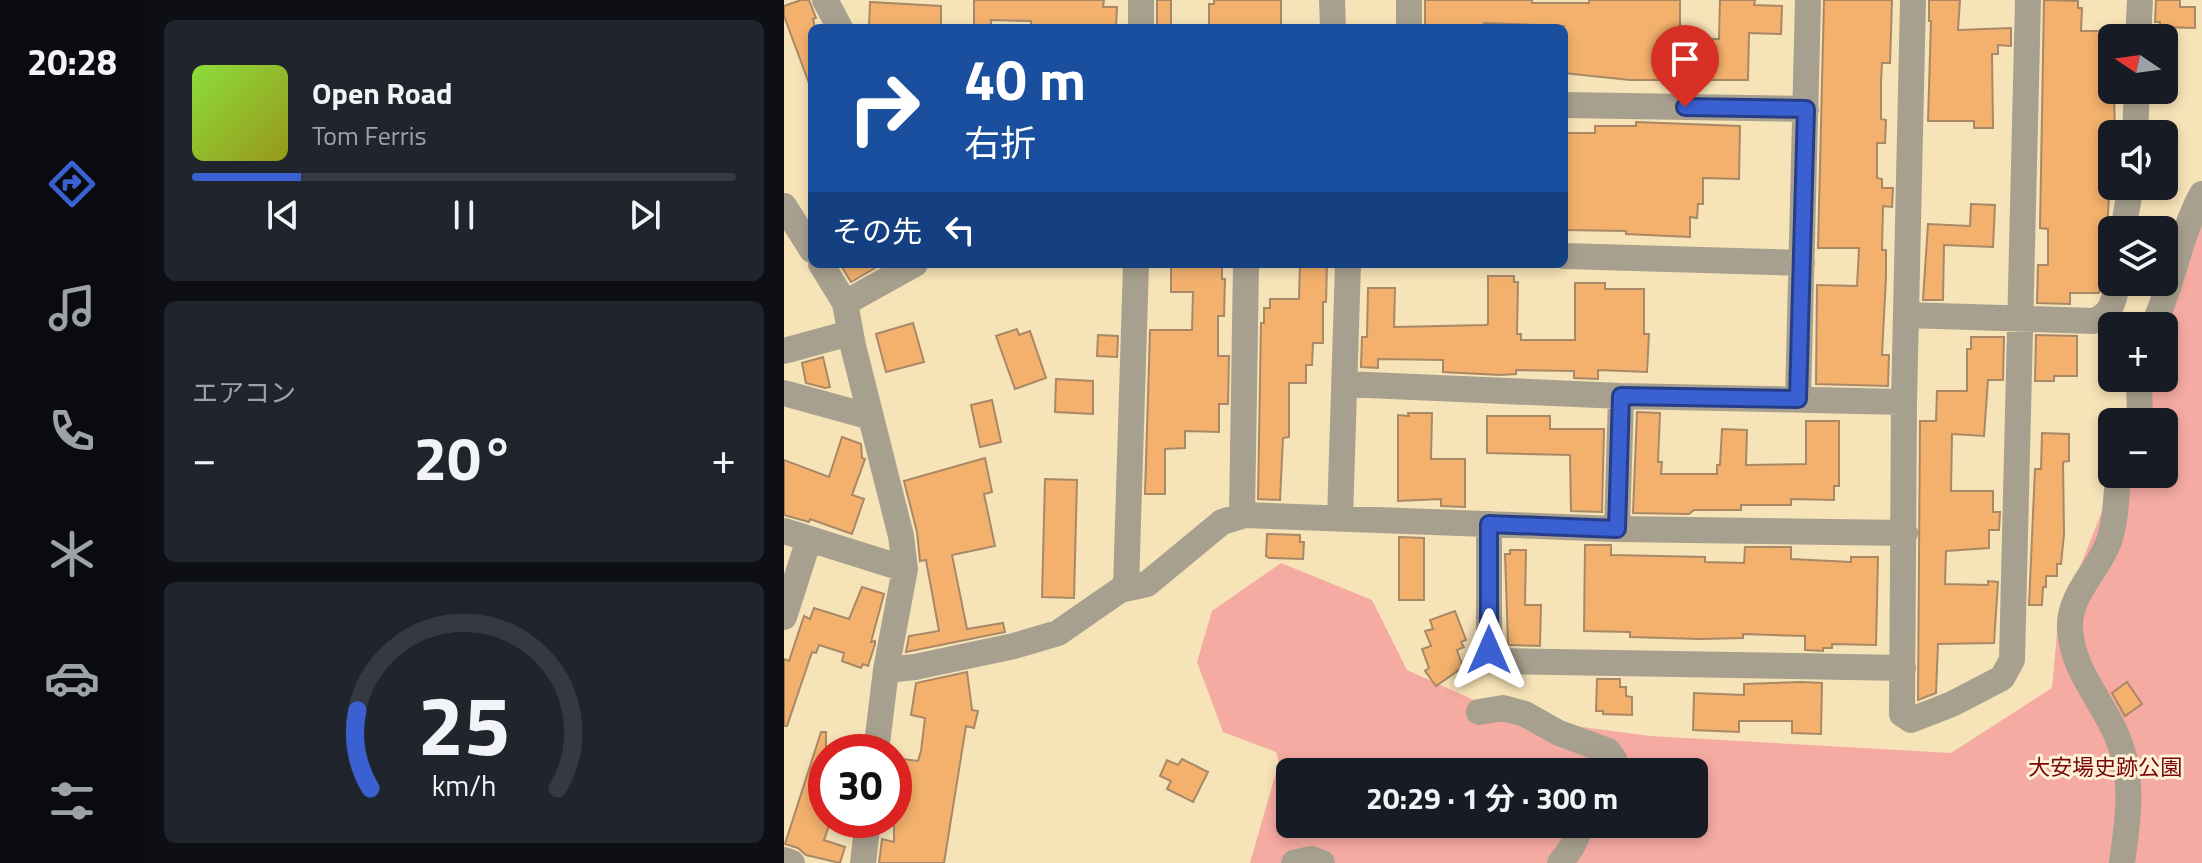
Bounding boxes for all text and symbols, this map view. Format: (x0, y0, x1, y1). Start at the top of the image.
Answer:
north arrow (2098, 24, 2178, 104)
map controls (2098, 24, 2178, 488)
pin (1651, 25, 1719, 107)
text: 20:28 (27, 34, 117, 89)
text: 40 m (964, 37, 1086, 122)
icon: arrive (1663, 37, 1707, 81)
icon: right (832, 56, 936, 160)
text: Open Road (312, 70, 453, 116)
text: 右折 (964, 115, 1036, 170)
text: Tom Ferris (312, 116, 427, 155)
button: sound (2098, 120, 2178, 200)
icon: directions (44, 156, 100, 212)
icon: previous (261, 193, 305, 237)
icon: pause (442, 193, 486, 237)
icon: next (623, 193, 667, 237)
text: その先 (832, 208, 922, 254)
icon: left (938, 208, 982, 252)
button: layers (2098, 216, 2178, 296)
icon: music (44, 280, 100, 336)
button: + (2098, 312, 2178, 392)
text: エアコン (192, 373, 296, 412)
icon: phone (44, 403, 100, 459)
button: − (2098, 408, 2178, 488)
text: 20° (414, 412, 514, 503)
text: − (192, 424, 217, 491)
text: + (711, 424, 736, 491)
icon: climate (44, 526, 100, 582)
position arrow (1447, 608, 1531, 692)
icon: car (44, 650, 100, 706)
text: 25 (417, 660, 511, 786)
speed limit sign: 30 (808, 734, 912, 838)
park label: 大安場史跡公園 (2028, 750, 2182, 784)
text: km/h (432, 764, 496, 807)
icon: filters (44, 773, 100, 829)
text: 20:29 · 1 分 · 300 m (1366, 775, 1618, 821)

